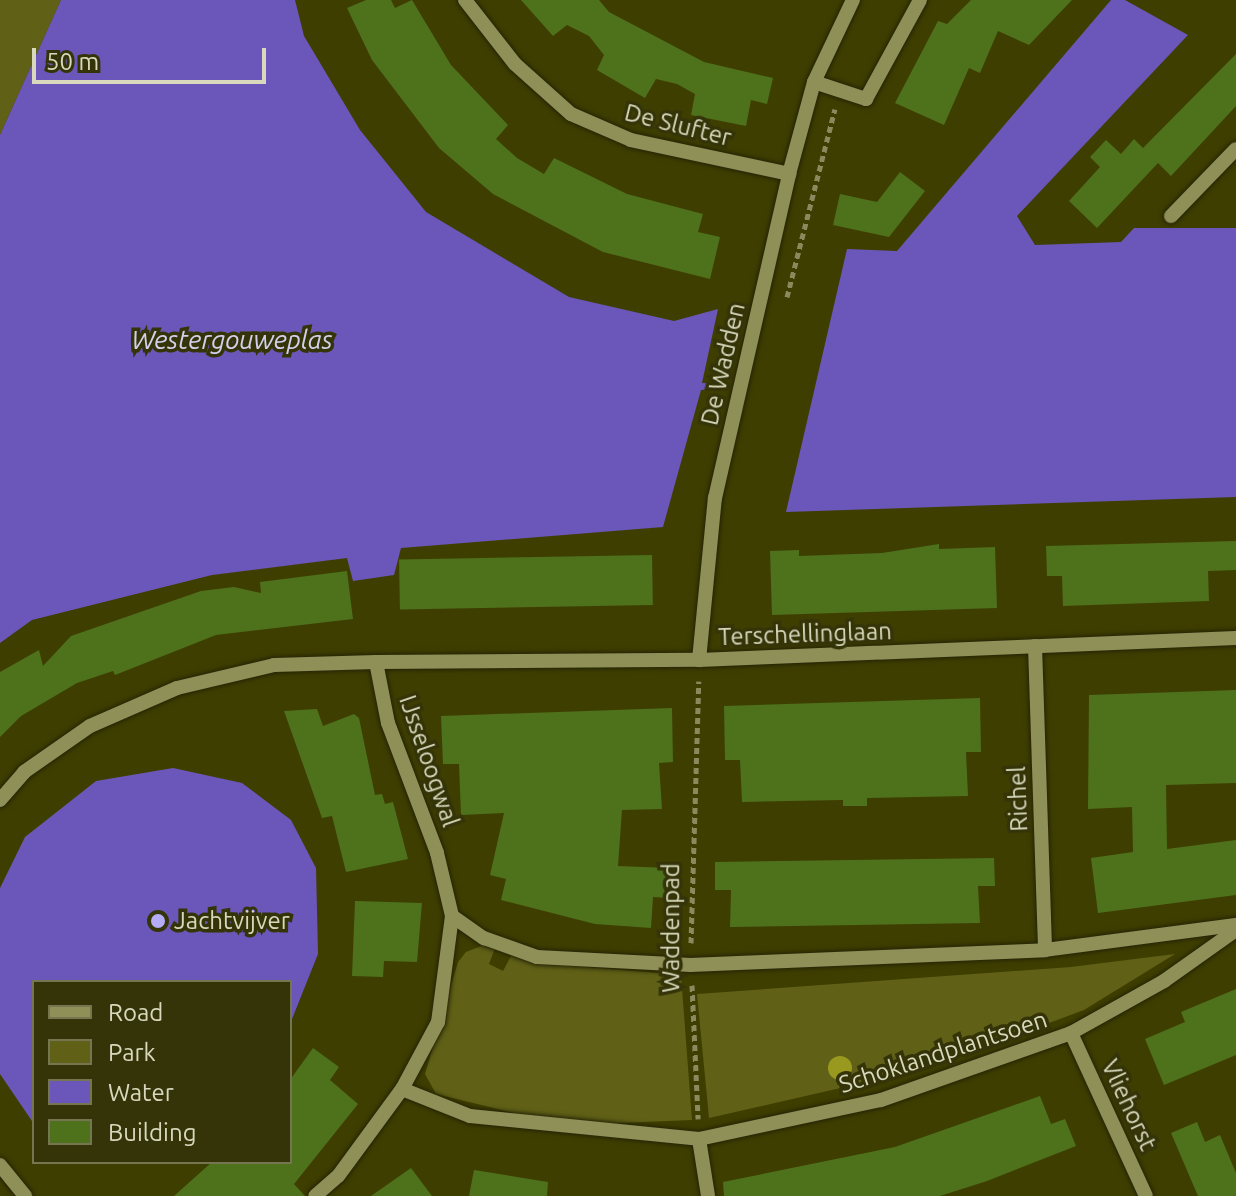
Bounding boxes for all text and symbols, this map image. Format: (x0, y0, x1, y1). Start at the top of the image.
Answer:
scale bar (36, 32, 270, 82)
text: 50 m (46, 48, 99, 75)
street label: De Slufter (622, 98, 734, 152)
street label: De Wadden (695, 300, 751, 428)
water label: Westergouweplas (131, 324, 333, 356)
street label: Terschellinglaan (718, 617, 892, 651)
street label: IJsseloogwal (393, 691, 465, 831)
street label: Richel (1002, 766, 1034, 832)
street label: Waddenpad (657, 863, 685, 993)
place label: Jachtvijver (174, 907, 290, 935)
marker: Jachtvijver (149, 912, 167, 930)
legend (32, 980, 292, 1164)
text: Road (108, 999, 163, 1026)
street label: Schoklandplantsoen (835, 1005, 1051, 1099)
text: Park (108, 1039, 156, 1066)
street label: Vliehorst (1095, 1055, 1163, 1155)
text: Water (108, 1079, 174, 1106)
text: Building (108, 1119, 196, 1146)

